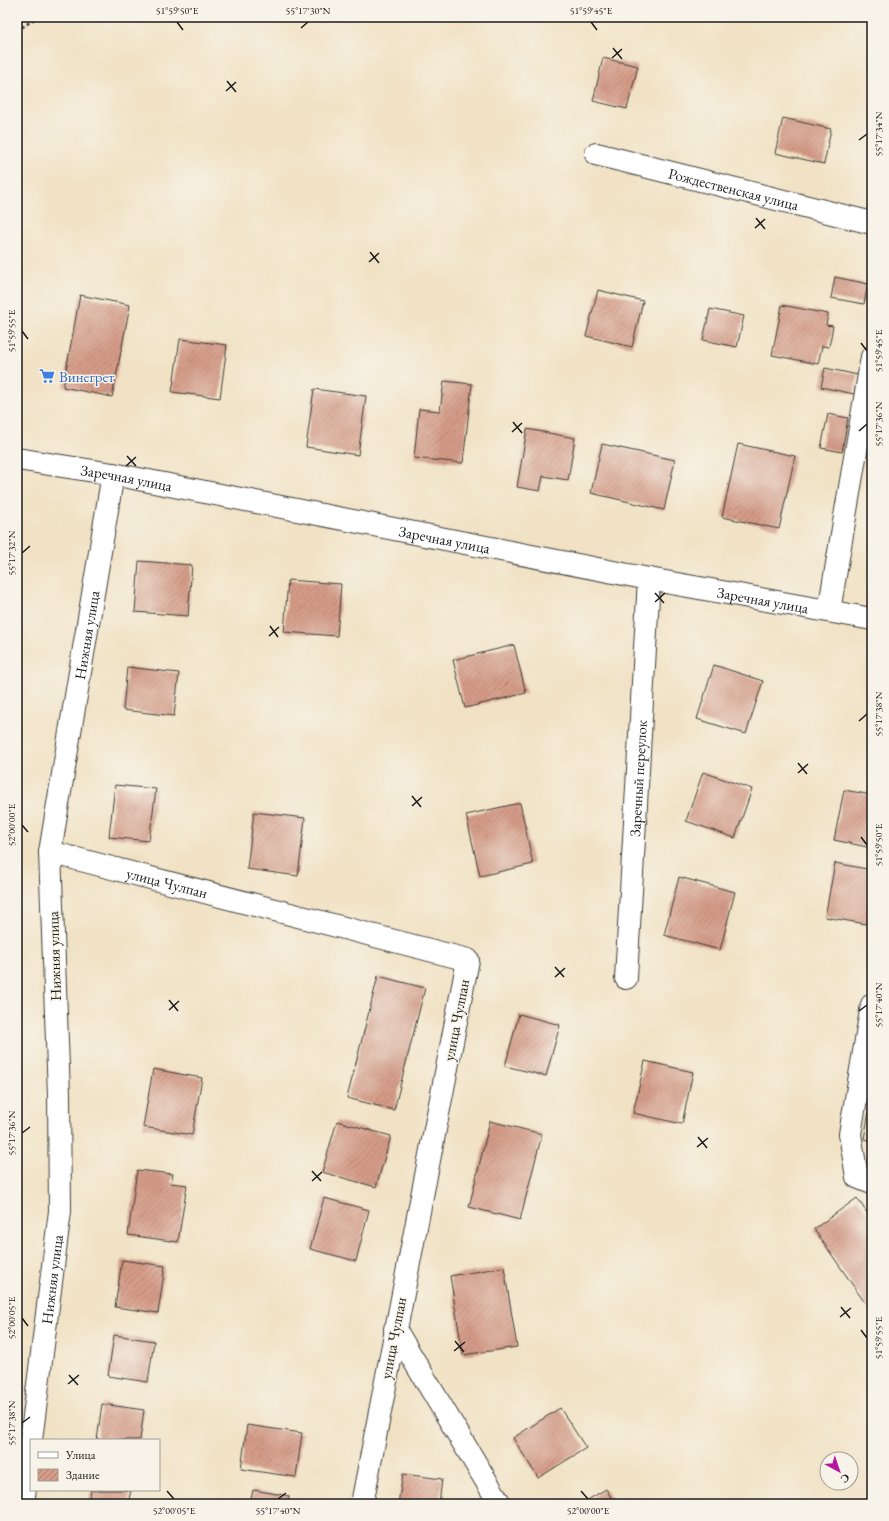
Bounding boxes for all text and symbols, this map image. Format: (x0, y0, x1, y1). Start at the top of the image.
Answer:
text: 51°59'50"E (156, 4, 199, 17)
text: 55°17'30"N (286, 4, 331, 17)
text: 51°59'45"E (570, 4, 613, 17)
text: 55°17'34"N (872, 111, 885, 156)
street label: Рождественская улица (667, 163, 801, 214)
text: 51°59'55"E (5, 309, 18, 352)
text: 51°59'45"E (872, 329, 885, 372)
supermarket icon: Винегрет (38, 367, 56, 385)
place label: Винегрет (59, 367, 115, 386)
text: 55°17'36"N (872, 401, 885, 446)
street label: Заречная улица (79, 460, 174, 495)
street label: Заречная улица (397, 521, 492, 557)
text: 55°17'32"N (5, 530, 18, 575)
street label: Заречная улица (716, 582, 810, 617)
street label: Нижняя улица (69, 589, 103, 681)
text: 55°17'38"N (872, 691, 885, 736)
street label: Заречный переулок (625, 719, 650, 837)
text: 52°00'00"E (5, 803, 18, 846)
text: 51°59'50"E (872, 823, 885, 866)
street label: улица Чулпан (125, 863, 210, 902)
street label: Нижняя улица (43, 911, 65, 1001)
street label: улица Чулпан (439, 977, 473, 1063)
text: 55°17'40"N (872, 982, 885, 1027)
text: 55°17'36"N (5, 1110, 18, 1155)
street label: Нижняя улица (36, 1233, 66, 1325)
street label: улица Чулпан (376, 1295, 410, 1381)
text: 52°00'05"E (5, 1296, 18, 1339)
text: 51°59'55"E (872, 1316, 885, 1359)
text: 55°17'38"N (5, 1400, 18, 1445)
legend (30, 1439, 160, 1491)
text: Улица (65, 1447, 96, 1463)
north arrow (819, 1451, 859, 1491)
text: Здание (66, 1467, 100, 1483)
text: С (838, 1471, 853, 1487)
text: 52°00'05"E (153, 1504, 196, 1517)
text: 55°17'40"N (256, 1504, 301, 1517)
text: 52°00'00"E (567, 1504, 610, 1517)

